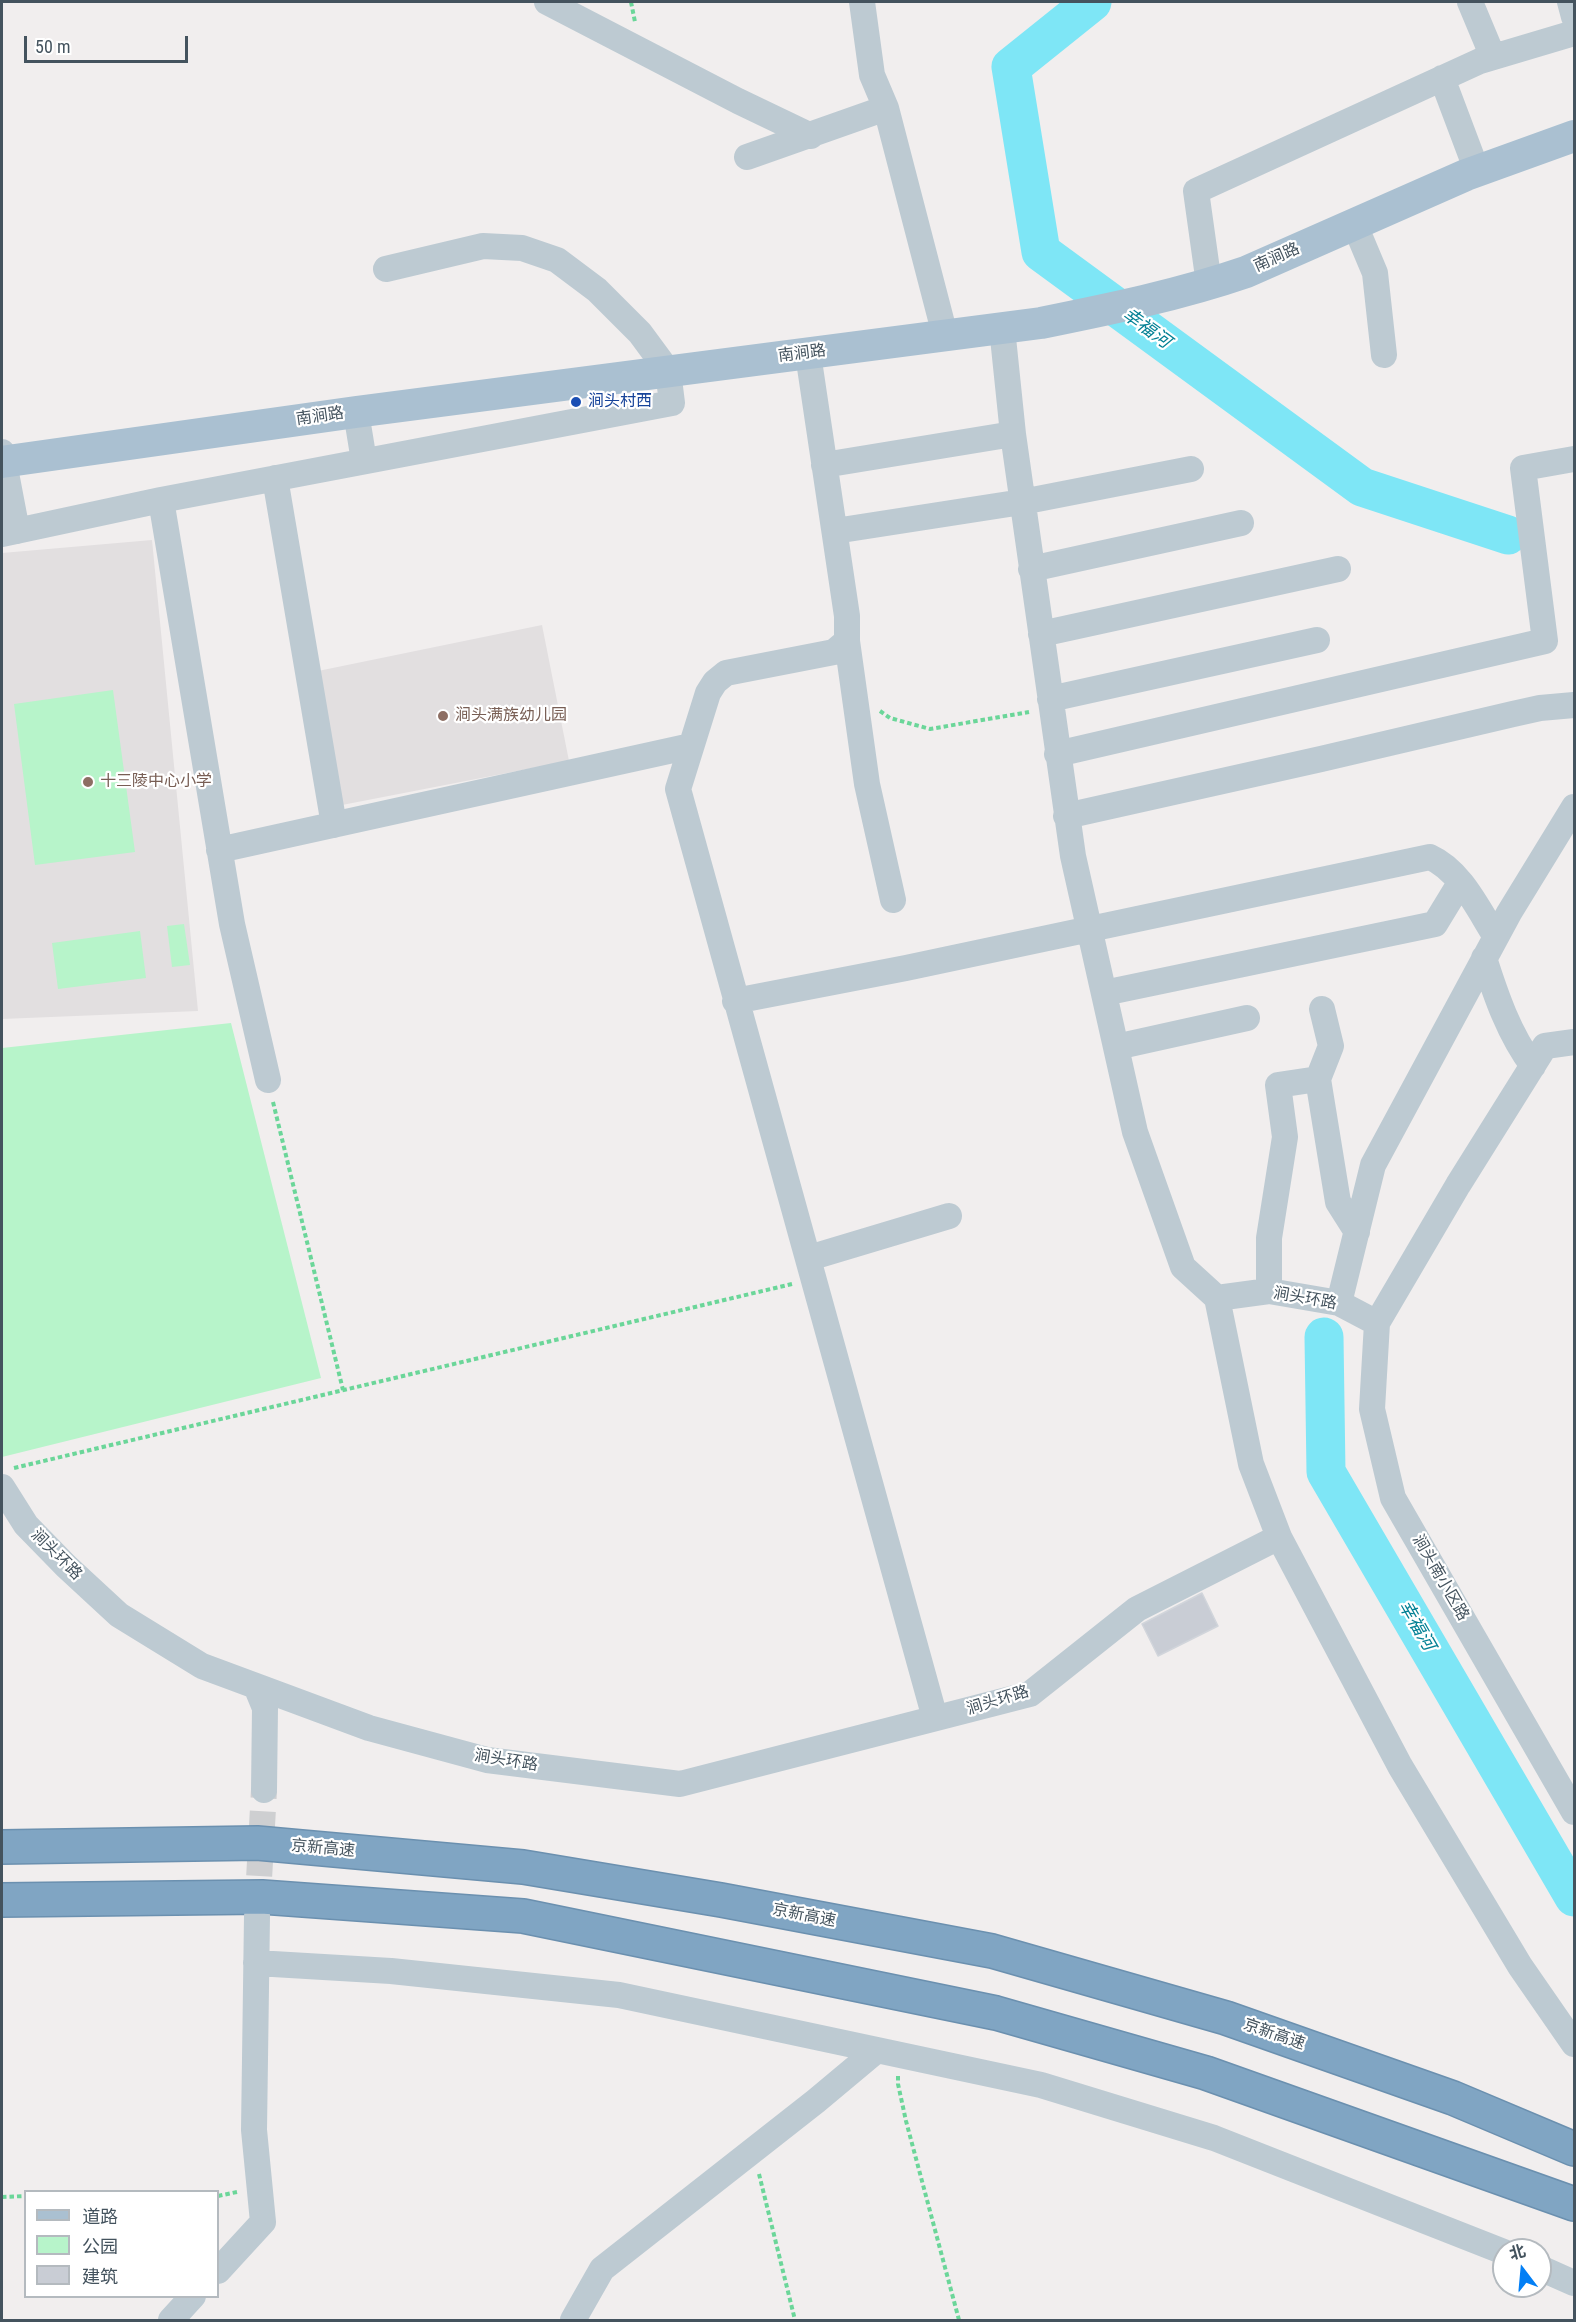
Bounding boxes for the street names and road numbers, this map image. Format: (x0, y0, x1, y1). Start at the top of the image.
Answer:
street label: 南涧路 (1251, 239, 1303, 277)
street label: 南涧路 (777, 342, 827, 366)
street label: 南涧路 (295, 404, 345, 430)
street label: 涧头环路 (1272, 1284, 1338, 1314)
street label: 涧头环路 (27, 1526, 85, 1584)
street label: 涧头南小区路 (1408, 1532, 1472, 1624)
street label: 涧头环路 (965, 1682, 1031, 1720)
street label: 涧头环路 (473, 1747, 539, 1775)
street label: 京新高速 (290, 1837, 356, 1861)
street label: 京新高速 (771, 1900, 837, 1932)
street label: 京新高速 (1241, 2016, 1307, 2054)

